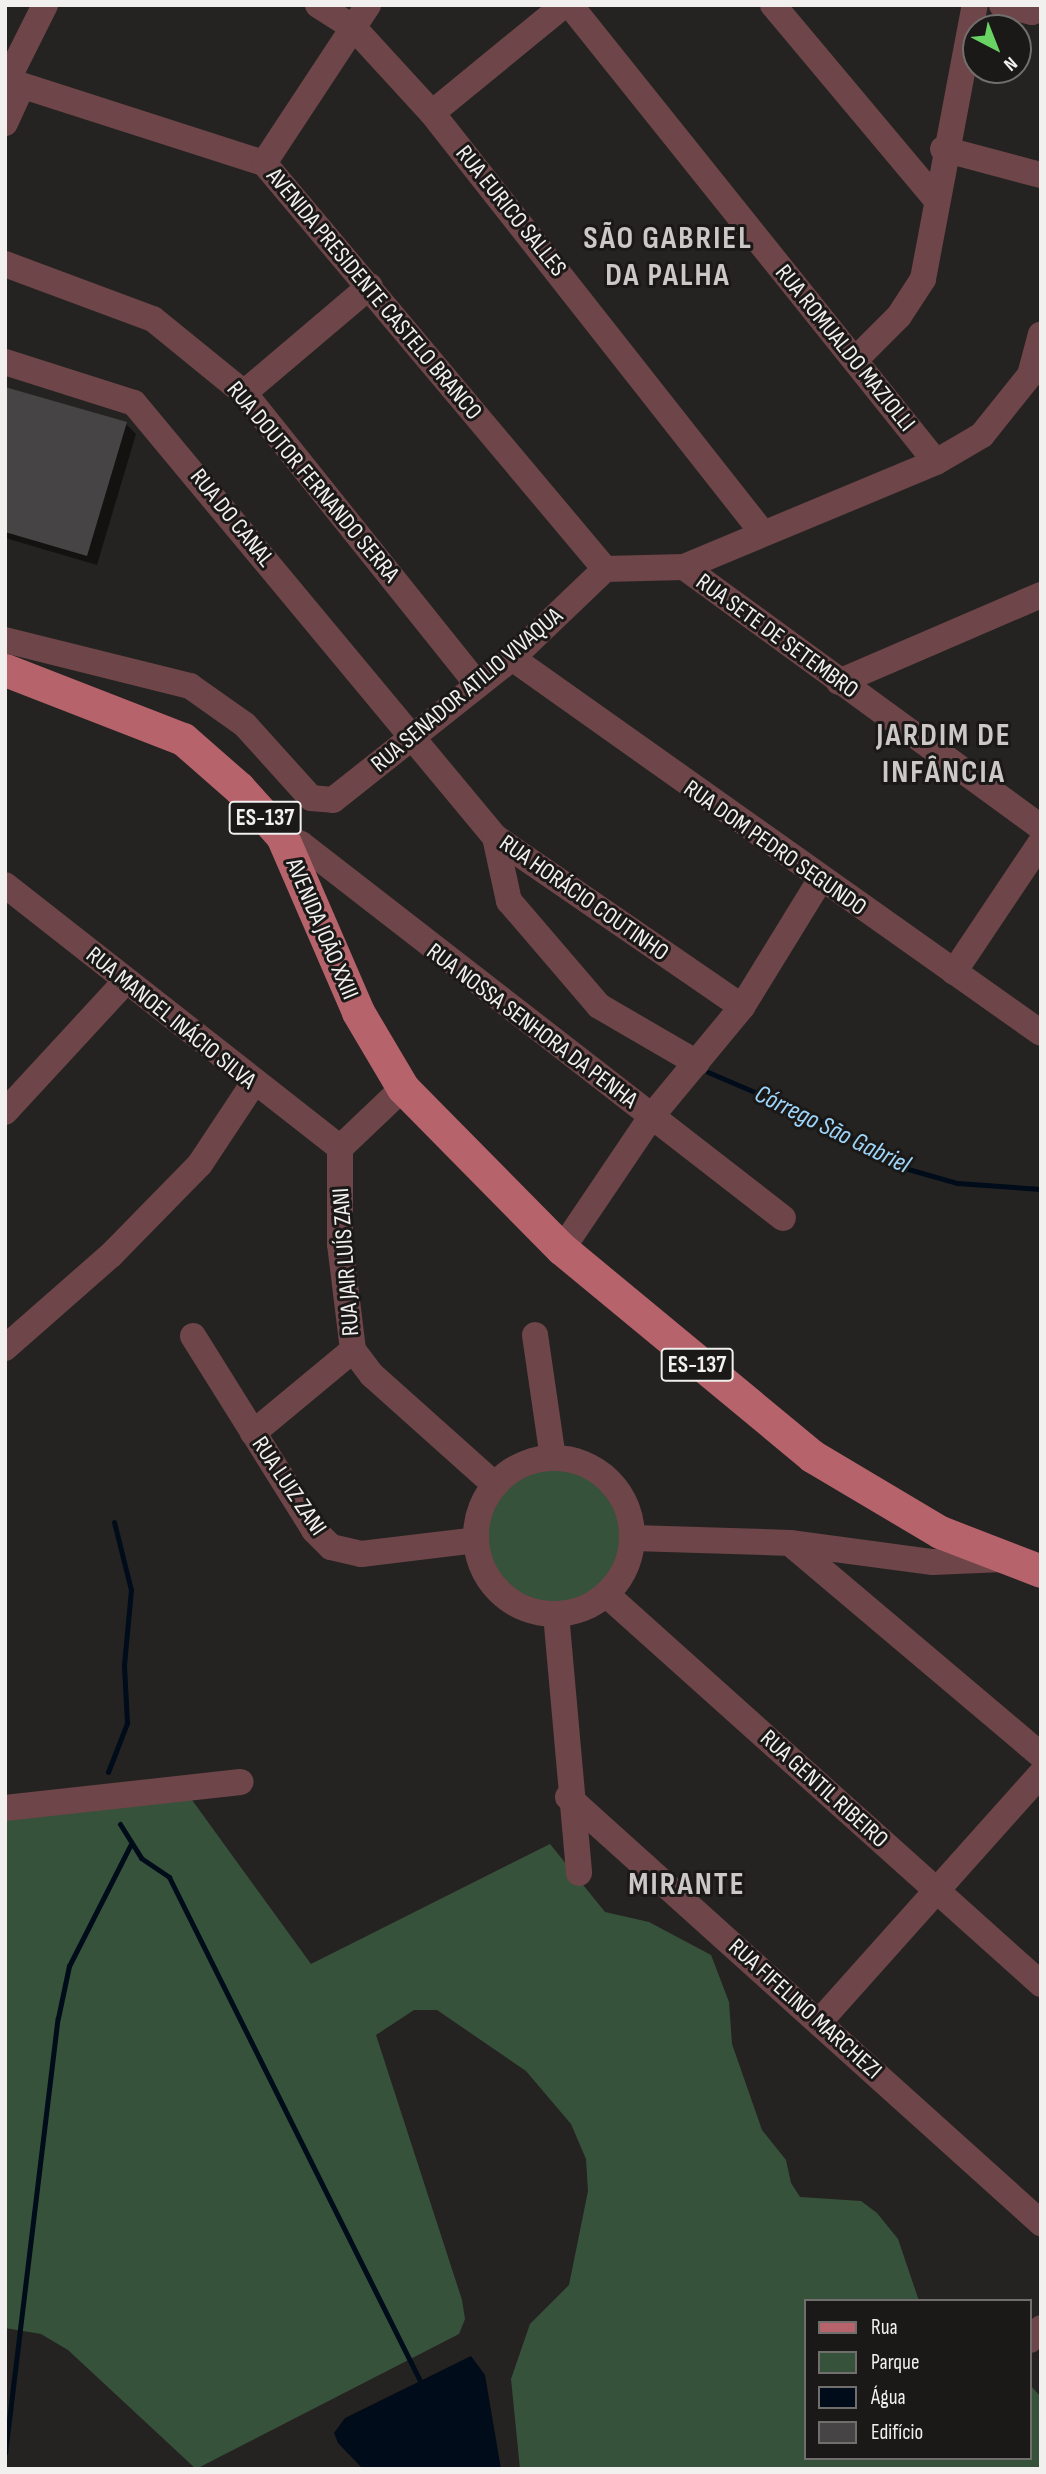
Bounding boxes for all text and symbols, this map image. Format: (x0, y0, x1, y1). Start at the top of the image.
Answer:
north arrow (962, 14, 1032, 84)
text: N (999, 52, 1022, 75)
street label: RUA EURICO SALLES (449, 140, 573, 282)
street label: AVENIDA PRESIDENTE CASTELO BRANCO (260, 162, 488, 426)
district label: SÃO GABRIEL DA PALHA (585, 221, 751, 296)
street label: RUA ROMUALDO MAZIOLLI (769, 259, 921, 437)
street label: RUA DOUTOR FERNANDO SERRA (221, 376, 405, 588)
street label: RUA DO CANAL (184, 463, 280, 573)
street label: RUA SETE DE SETEMBRO (690, 568, 864, 704)
street label: RUA SENADOR ATILIO VIVAQUA (365, 602, 569, 778)
district label: JARDIM DE INFÂNCIA (877, 718, 1011, 793)
street label: RUA DOM PEDRO SEGUNDO (678, 774, 872, 922)
road number: ES-137 (228, 798, 302, 838)
street label: RUA HORÁCIO COUTINHO (494, 829, 674, 967)
street label: AVENIDA JOÃO XXIII (279, 854, 365, 1004)
street label: RUA NOSSA SENHORA DA PENHA (421, 937, 643, 1115)
street label: RUA MANOEL INÁCIO SILVA (80, 941, 262, 1095)
water label: Córrego São Gabriel (749, 1079, 915, 1181)
street label: RUA JAIR LUÍS ZANI (326, 1187, 366, 1337)
road number: ES-137 (660, 1346, 734, 1384)
street label: RUA LUIZ ZANI (245, 1431, 333, 1541)
street label: RUA GENTIL RIBEIRO (754, 1724, 894, 1854)
district label: MIRANTE (629, 1866, 745, 1904)
street label: RUA FIFELINO MARCHEZI (723, 1933, 887, 2085)
legend (804, 2299, 1032, 2460)
text: Rua (871, 2315, 898, 2340)
text: Parque (871, 2350, 919, 2375)
text: Água (871, 2385, 906, 2410)
text: Edifício (871, 2420, 923, 2445)

